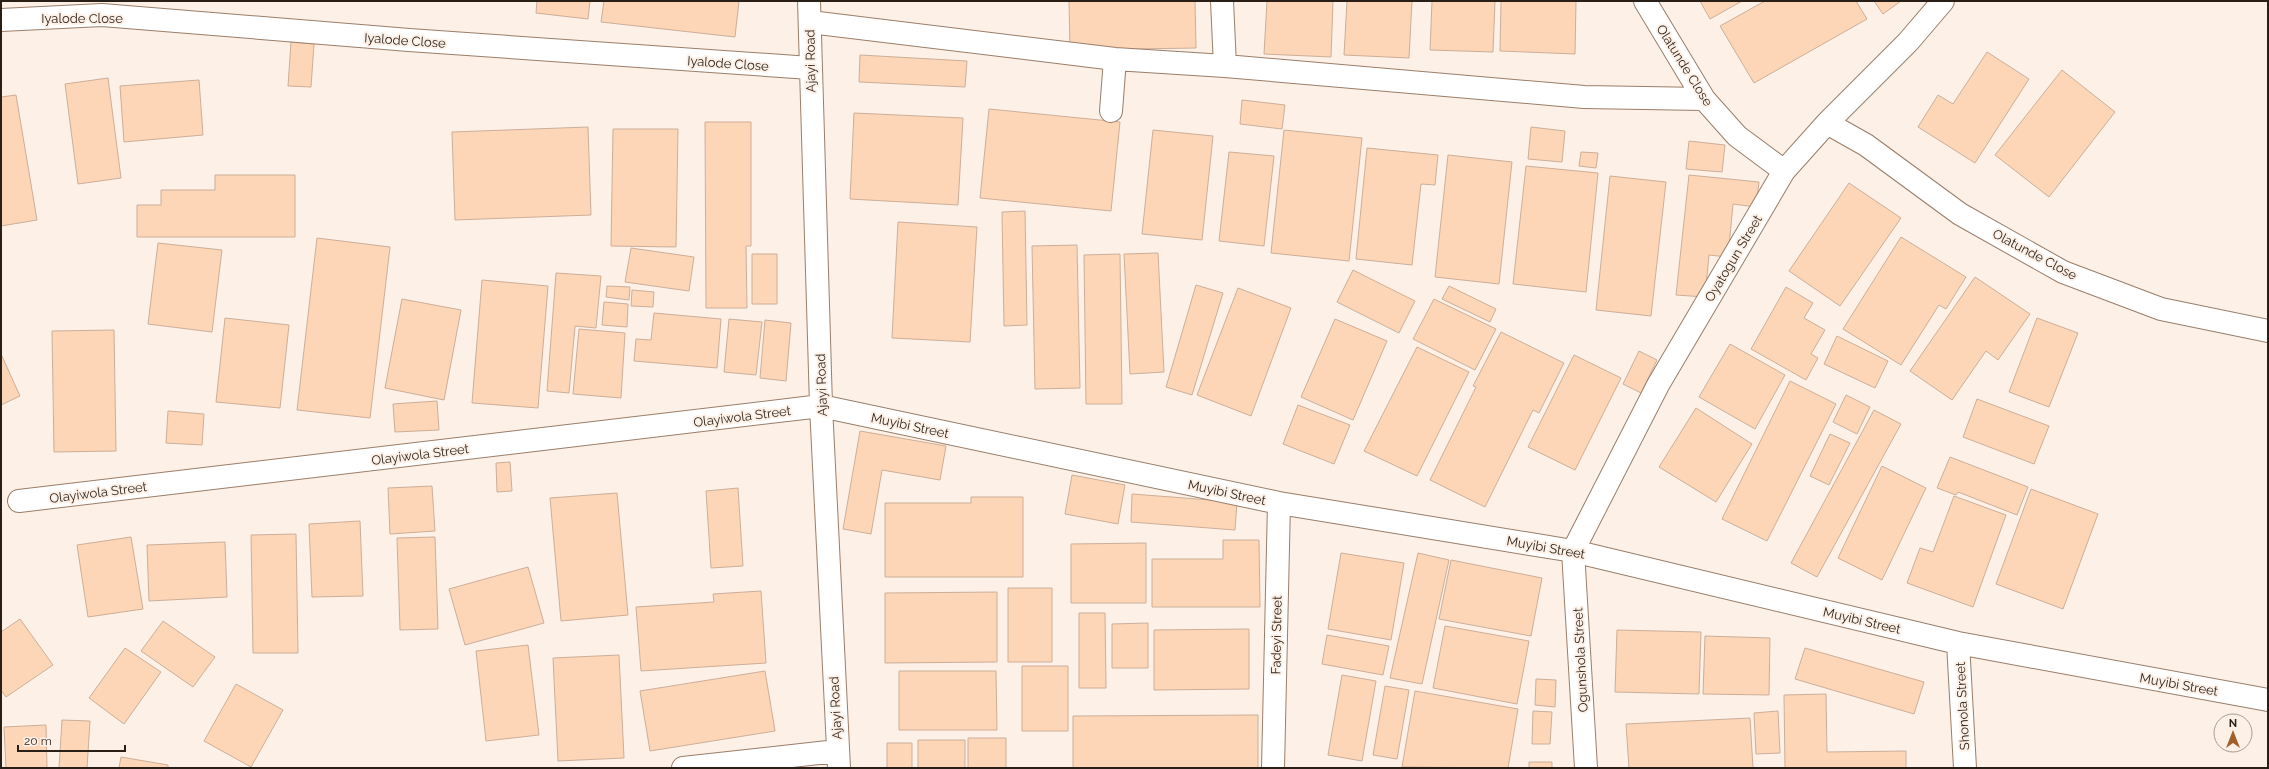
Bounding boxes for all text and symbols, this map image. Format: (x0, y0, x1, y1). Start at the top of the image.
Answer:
street label: Iyalode Close (41, 11, 123, 26)
street label: Olatunde Close (1654, 22, 1716, 109)
street label: Ajayi Road (802, 29, 819, 93)
street label: Iyalode Close (364, 30, 447, 51)
street label: Iyalode Close (687, 53, 770, 74)
street label: Oyatogun Street (1702, 212, 1765, 304)
street label: Olatunde Close (1990, 226, 2080, 283)
street label: Ajayi Road (813, 353, 830, 417)
street label: Olayiwola Street (692, 403, 792, 430)
street label: Muyibi Street (870, 410, 951, 441)
street label: Olayiwola Street (370, 441, 470, 468)
street label: Muyibi Street (1187, 477, 1268, 508)
street label: Olayiwola Street (48, 479, 148, 506)
street label: Muyibi Street (1506, 533, 1587, 562)
street label: Fadeyi Street (1268, 595, 1285, 674)
street label: Muyibi Street (1822, 604, 1903, 637)
street label: Ogunshola Street (1570, 607, 1591, 713)
street label: Shonola Street (1953, 661, 1972, 751)
street label: Muyibi Street (2139, 670, 2220, 699)
street label: Ajayi Road (826, 676, 845, 740)
north arrow (2213, 713, 2253, 753)
text: N (2229, 717, 2237, 730)
scale bar (18, 727, 125, 753)
text: 20 m (24, 734, 52, 748)

